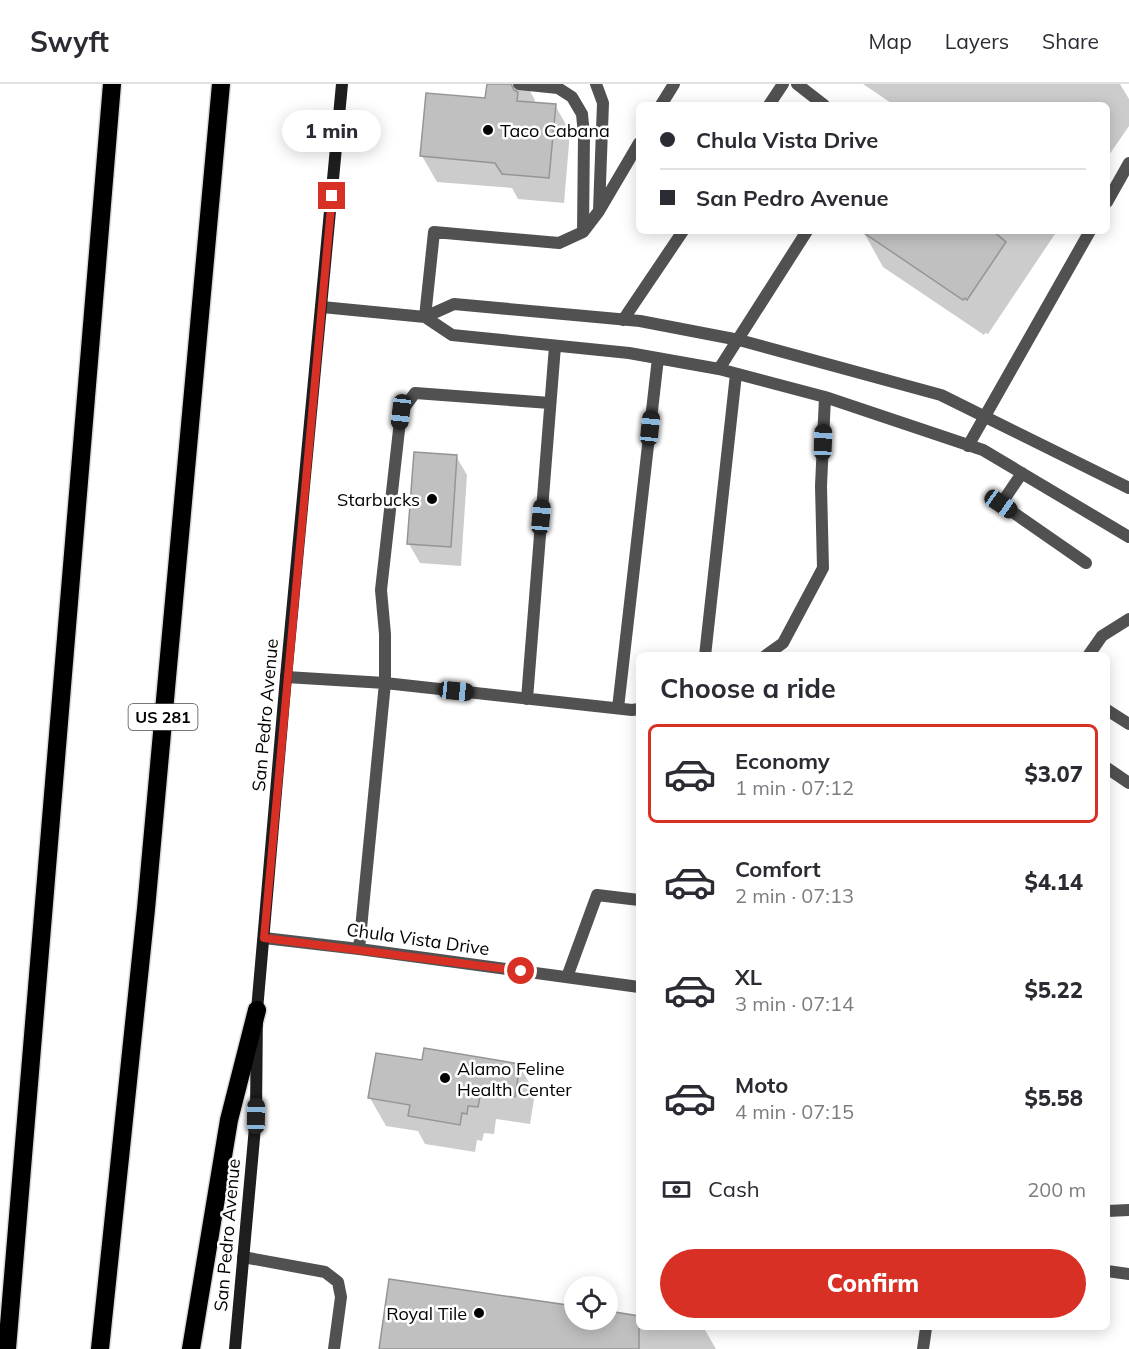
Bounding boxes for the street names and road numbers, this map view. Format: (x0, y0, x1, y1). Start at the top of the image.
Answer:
street label: San Pedro Avenue (247, 638, 283, 792)
road number: US 281 (128, 704, 198, 730)
street label: Chula Vista Drive (345, 918, 491, 960)
street label: San Pedro Avenue (209, 1158, 245, 1312)

